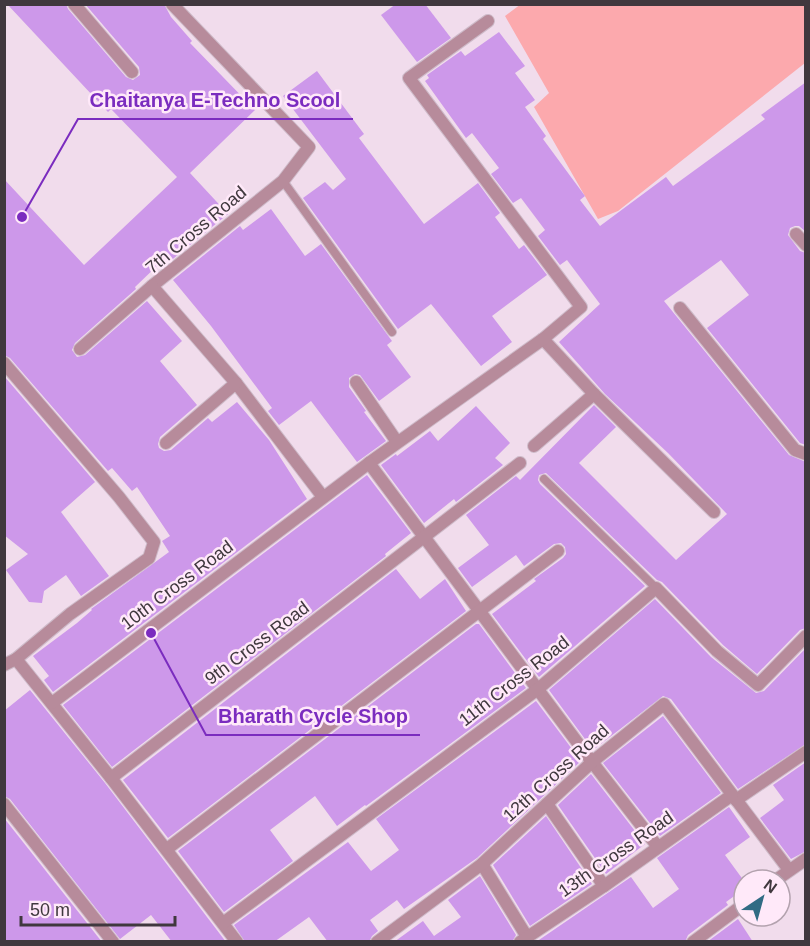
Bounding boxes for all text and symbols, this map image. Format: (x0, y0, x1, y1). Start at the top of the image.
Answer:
callout: Chaitanya E-Techno Scool (78, 81, 353, 119)
text: Chaitanya E-Techno Scool (90, 89, 340, 111)
street label: 7th Cross Road (142, 182, 250, 278)
street label: 10th Cross Road (117, 536, 237, 634)
street label: 9th Cross Road (201, 597, 313, 689)
street label: 11th Cross Road (455, 632, 573, 730)
callout: Bharath Cycle Shop (206, 697, 420, 735)
text: Bharath Cycle Shop (218, 705, 408, 727)
street label: 12th Cross Road (499, 720, 613, 826)
street label: 13th Cross Road (555, 807, 677, 901)
north arrow (732, 868, 792, 928)
text: N (761, 876, 780, 897)
scale bar (21, 889, 176, 927)
text: 50 m (30, 900, 70, 920)

